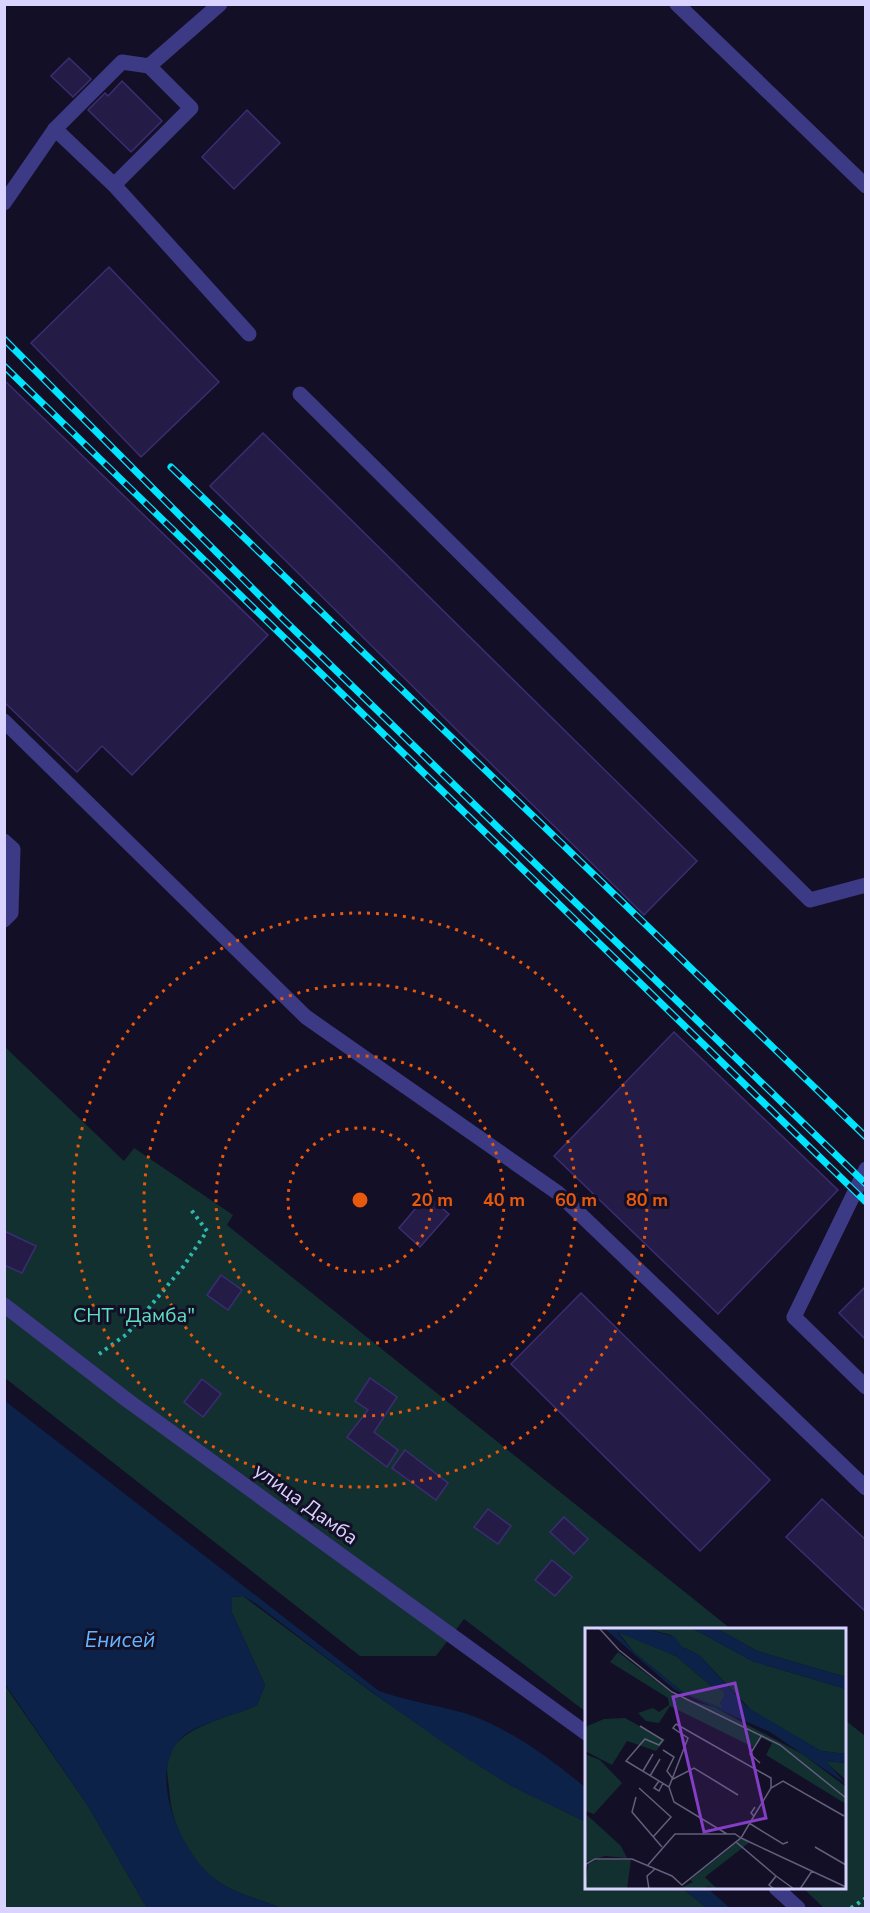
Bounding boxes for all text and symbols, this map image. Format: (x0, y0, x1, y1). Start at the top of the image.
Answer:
text: 20 m (411, 1188, 453, 1212)
text: 40 m (483, 1188, 525, 1212)
text: 60 m (555, 1188, 597, 1212)
text: 80 m (626, 1188, 668, 1212)
centre of rings (350, 1190, 370, 1210)
park label: СНТ "Дамба" (73, 1302, 195, 1329)
street label: улица Дамба (248, 1457, 364, 1551)
water label: Енисей (85, 1626, 155, 1654)
inset map (585, 1628, 846, 1889)

